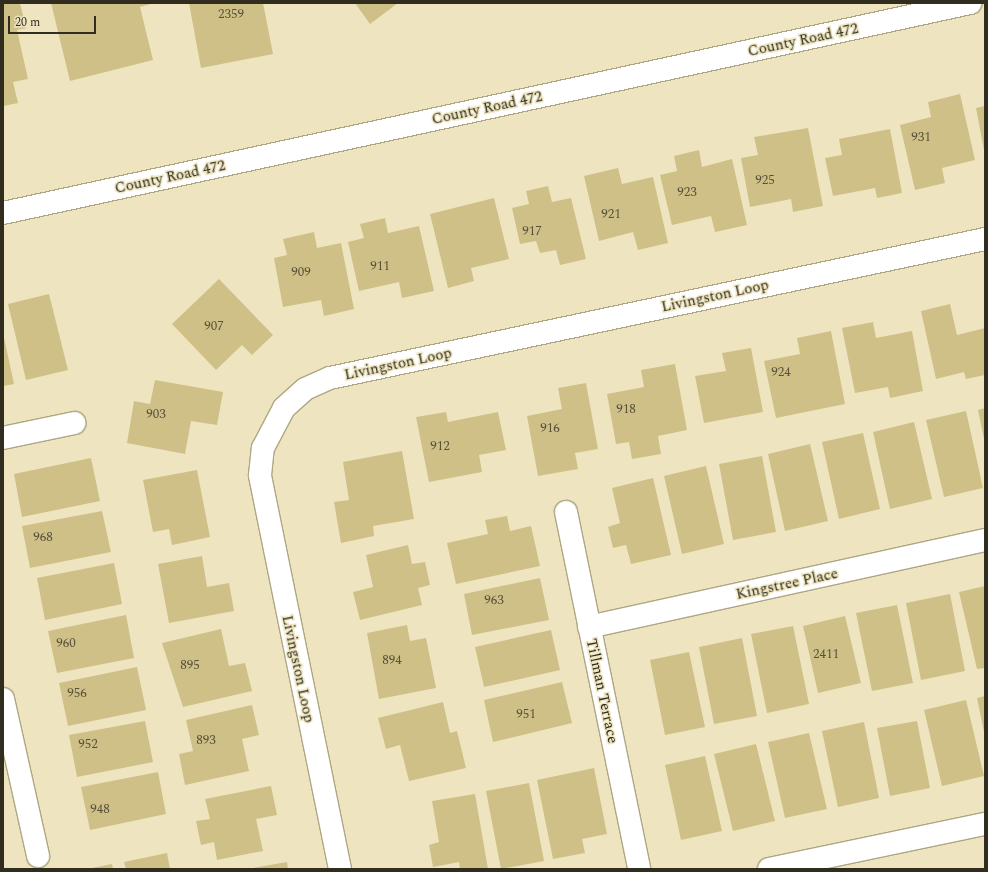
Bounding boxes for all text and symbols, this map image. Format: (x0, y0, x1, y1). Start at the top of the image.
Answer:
house number: 2359 (218, 6, 244, 22)
scale bar (10, 8, 98, 34)
text: 20 m (15, 13, 40, 32)
street label: County Road 472 (746, 20, 860, 60)
street label: County Road 472 (430, 88, 544, 128)
house number: 931 (911, 129, 931, 145)
street label: County Road 472 (113, 157, 227, 197)
house number: 925 (755, 172, 775, 188)
house number: 923 (677, 184, 697, 200)
house number: 921 (601, 206, 621, 222)
house number: 917 (522, 223, 542, 239)
house number: 911 (370, 258, 390, 274)
house number: 909 (291, 264, 311, 280)
street label: Livingston Loop (660, 276, 770, 316)
house number: 907 (204, 318, 224, 334)
street label: Livingston Loop (343, 344, 453, 384)
house number: 924 (771, 364, 791, 380)
house number: 918 (616, 401, 636, 417)
house number: 903 (146, 406, 166, 422)
house number: 916 (540, 420, 560, 436)
house number: 912 (430, 438, 450, 454)
house number: 968 (33, 529, 53, 545)
street label: Kingstree Place (734, 564, 840, 604)
house number: 963 (484, 592, 504, 608)
street label: Livingston Loop (278, 614, 318, 724)
house number: 960 (56, 635, 76, 651)
street label: Tillman Terrace (582, 637, 622, 745)
house number: 2411 (813, 646, 839, 662)
house number: 894 (382, 652, 402, 668)
house number: 895 (180, 657, 200, 673)
house number: 956 (67, 685, 87, 701)
house number: 951 (516, 706, 536, 722)
house number: 893 (196, 732, 216, 748)
house number: 952 (78, 736, 98, 752)
house number: 948 (90, 801, 110, 817)

